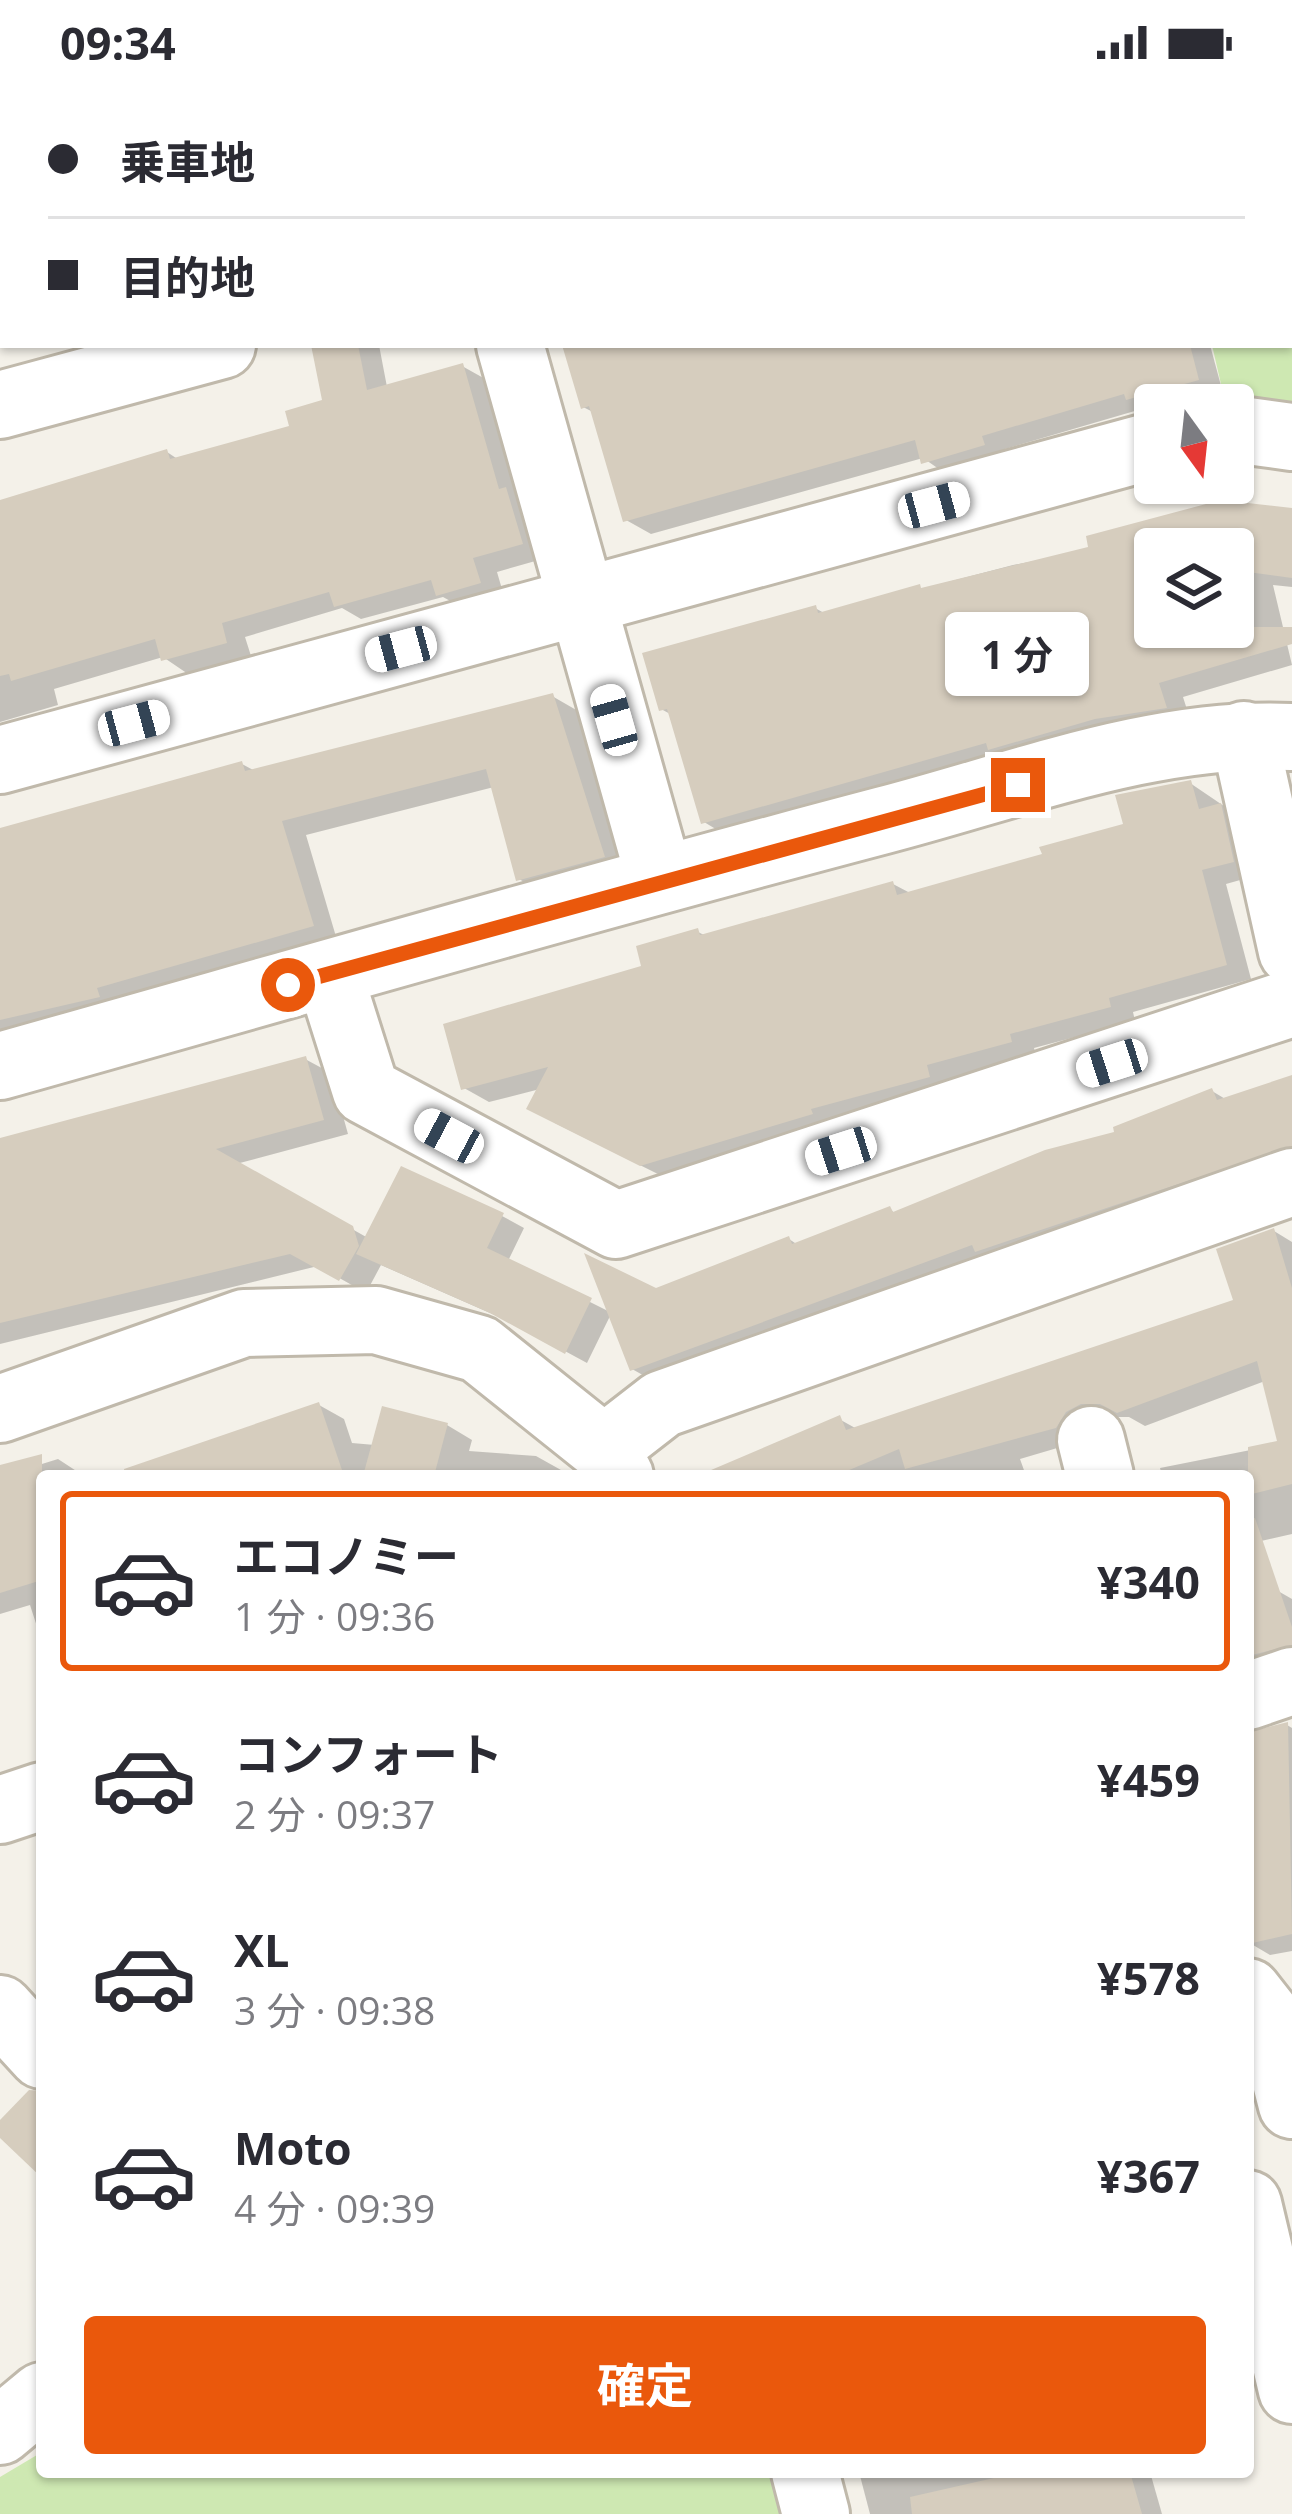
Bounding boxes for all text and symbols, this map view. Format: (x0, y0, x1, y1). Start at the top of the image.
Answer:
text: 09:34 (60, 12, 176, 73)
text: 乗車地 (120, 131, 255, 192)
text: 目的地 (120, 246, 255, 307)
north arrow (1134, 384, 1254, 504)
map controls (1134, 384, 1254, 648)
car (895, 478, 973, 532)
button: layers (1134, 528, 1254, 648)
callout: 1 分 (946, 611, 1090, 695)
car (362, 622, 440, 676)
text: 1 分 (981, 627, 1053, 680)
car (587, 680, 641, 760)
car (95, 696, 173, 750)
route end (991, 758, 1045, 812)
route start (261, 958, 315, 1012)
car (1072, 1035, 1152, 1091)
car (409, 1103, 489, 1169)
car (801, 1123, 881, 1179)
text: エコノミー (234, 1525, 459, 1586)
icon: car (90, 1527, 198, 1635)
text: ¥340 (1097, 1551, 1200, 1612)
text: 1 分 · 09:36 (234, 1589, 435, 1642)
text: コンフォート (234, 1723, 503, 1784)
icon: car (90, 1725, 198, 1833)
text: ¥459 (1097, 1749, 1200, 1810)
text: 2 分 · 09:37 (234, 1787, 435, 1840)
text: XL (234, 1919, 289, 1980)
icon: car (90, 1923, 198, 2031)
text: ¥578 (1097, 1947, 1200, 2008)
text: 3 分 · 09:38 (234, 1983, 435, 2036)
text: Moto (234, 2117, 352, 2178)
icon: car (90, 2121, 198, 2229)
text: ¥367 (1097, 2145, 1200, 2206)
text: 4 分 · 09:39 (234, 2181, 435, 2234)
button: 確定 (84, 2316, 1206, 2454)

